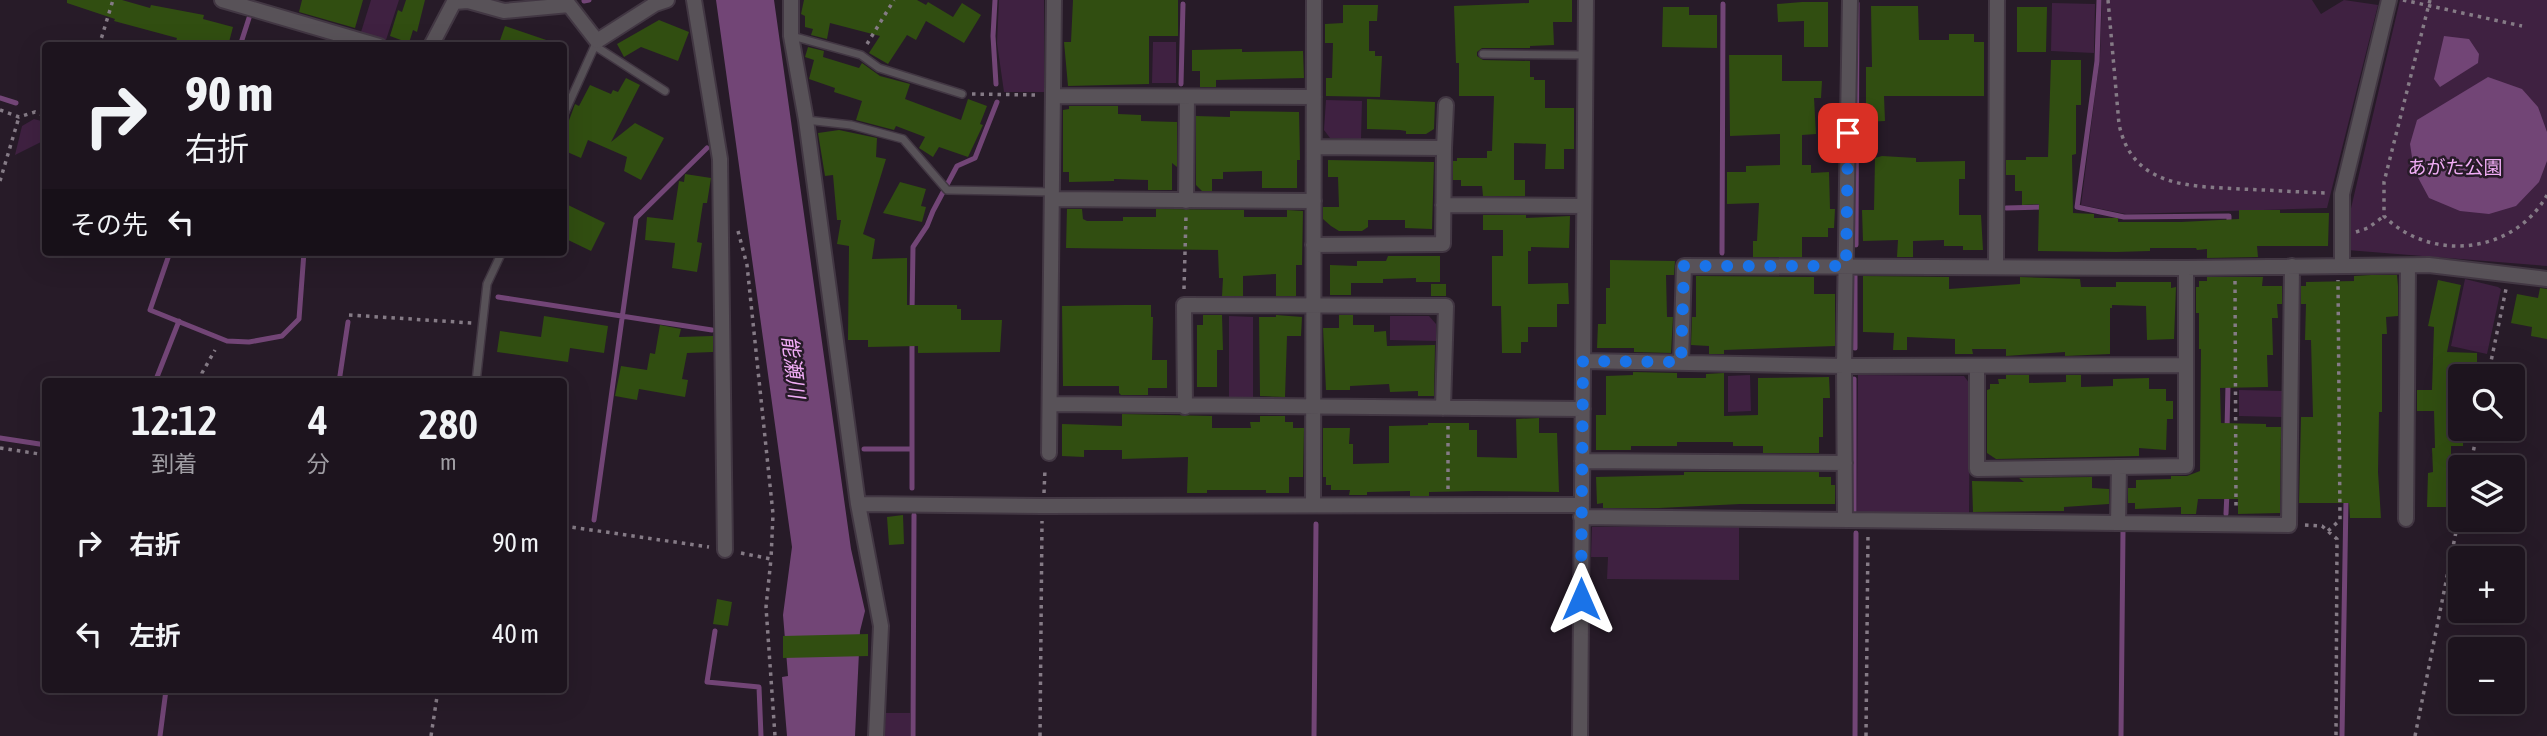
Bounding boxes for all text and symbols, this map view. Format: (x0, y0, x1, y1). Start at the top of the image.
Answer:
text: 90 m (185, 65, 273, 121)
icon: right (70, 70, 161, 161)
pin (1818, 103, 1878, 163)
icon: arrive (1829, 114, 1867, 152)
text: 右折 (185, 130, 249, 167)
park label: あがた公園 (2407, 156, 2503, 178)
icon: left (162, 203, 200, 241)
text: その先 (70, 210, 148, 240)
water label: 能瀬川 (778, 334, 810, 402)
map controls (2448, 364, 2525, 714)
button: search (2448, 364, 2525, 441)
text: 12:12 (131, 396, 218, 444)
text: 4 (308, 396, 328, 444)
text: 280 (419, 400, 478, 448)
text: m (440, 449, 457, 475)
text: 到着 (151, 451, 197, 477)
text: 分 (307, 451, 330, 477)
button: layers (2448, 455, 2525, 532)
icon: right (70, 524, 108, 562)
text: 90 m (492, 528, 539, 558)
text: 右折 (129, 530, 181, 560)
button: + (2448, 546, 2525, 623)
position arrow (1544, 562, 1618, 636)
icon: left (70, 615, 108, 653)
text: 40 m (492, 619, 539, 649)
text: 左折 (129, 621, 181, 651)
button: − (2448, 637, 2525, 714)

